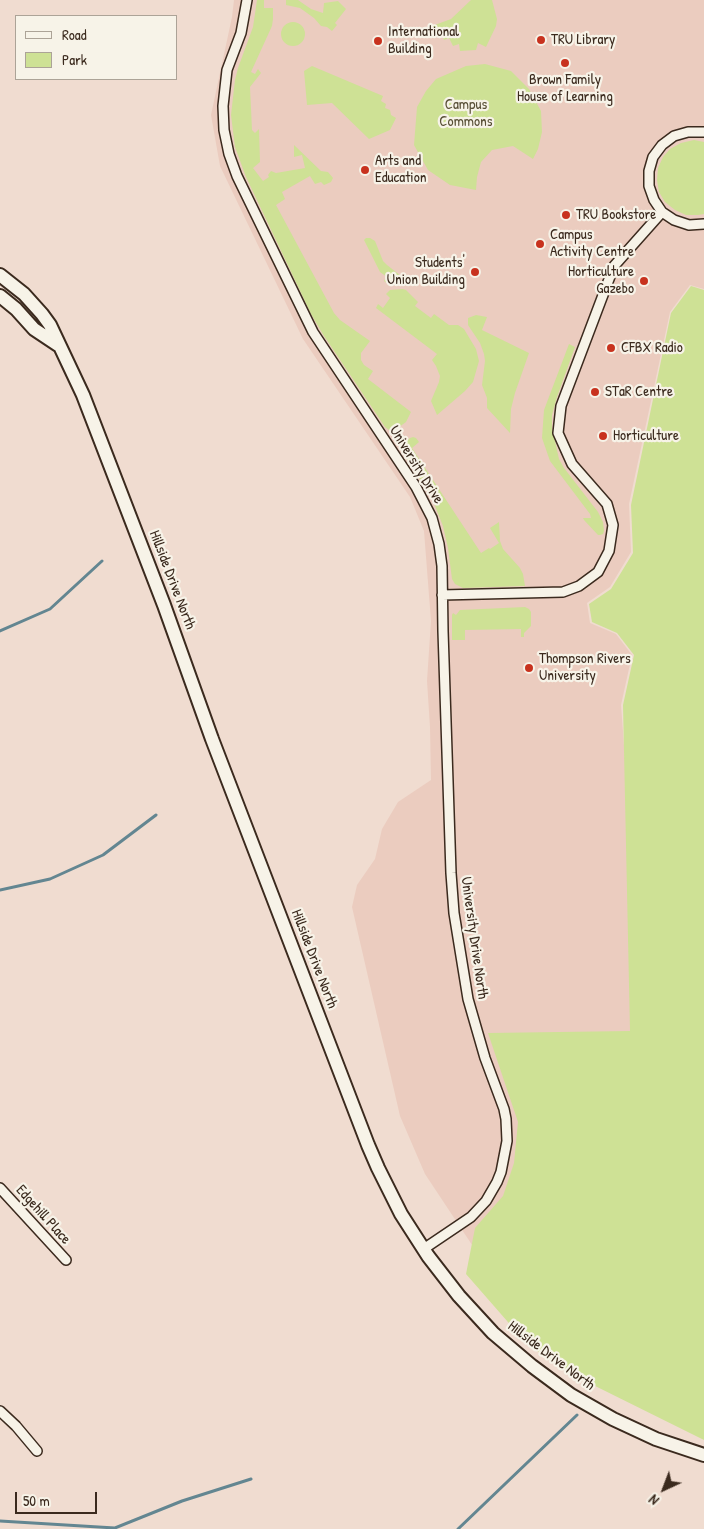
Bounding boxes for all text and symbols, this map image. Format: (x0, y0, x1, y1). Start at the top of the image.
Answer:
legend (15, 15, 178, 80)
place label: International Building (388, 23, 459, 58)
text: Road (62, 24, 87, 45)
place label: TRU Library (551, 31, 615, 49)
marker: TRU Library (535, 34, 547, 46)
marker: International Building (372, 35, 384, 47)
text: Park (62, 49, 87, 70)
marker: Brown Family House of Learning (559, 57, 571, 69)
place label: Brown Family House of Learning (517, 71, 613, 106)
park label: Campus Commons (439, 96, 493, 131)
place label: Arts and Education (375, 152, 427, 187)
marker: Arts and Education (359, 164, 371, 176)
place label: TRU Bookstore (576, 206, 656, 224)
marker: TRU Bookstore (560, 209, 572, 221)
place label: Campus Activity Centre (550, 226, 634, 261)
marker: Campus Activity Centre (534, 238, 546, 250)
place label: Students' Union Building (387, 254, 465, 289)
place label: Horticulture Gazebo (568, 263, 634, 298)
marker: Students' Union Building (469, 266, 481, 278)
marker: Horticulture Gazebo (638, 275, 650, 287)
place label: CFBX Radio (621, 339, 683, 357)
marker: CFBX Radio (605, 342, 617, 354)
place label: STaR Centre (605, 383, 673, 401)
marker: STaR Centre (589, 386, 601, 398)
street label: University Drive (385, 423, 447, 507)
place label: Horticulture (613, 427, 679, 445)
marker: Horticulture (597, 430, 609, 442)
street label: Hillside Drive North (145, 528, 199, 632)
place label: Thompson Rivers University (539, 650, 631, 685)
marker: Thompson Rivers University (523, 662, 535, 674)
street label: University Drive North (457, 876, 491, 1000)
street label: Hillside Drive North (287, 907, 341, 1011)
street label: Edgehill Place (12, 1182, 74, 1248)
street label: Hillside Drive North (504, 1317, 598, 1395)
north arrow (639, 1464, 689, 1514)
scale bar (18, 1482, 100, 1514)
text: 50 m (23, 1490, 50, 1511)
text: N (644, 1491, 663, 1510)

